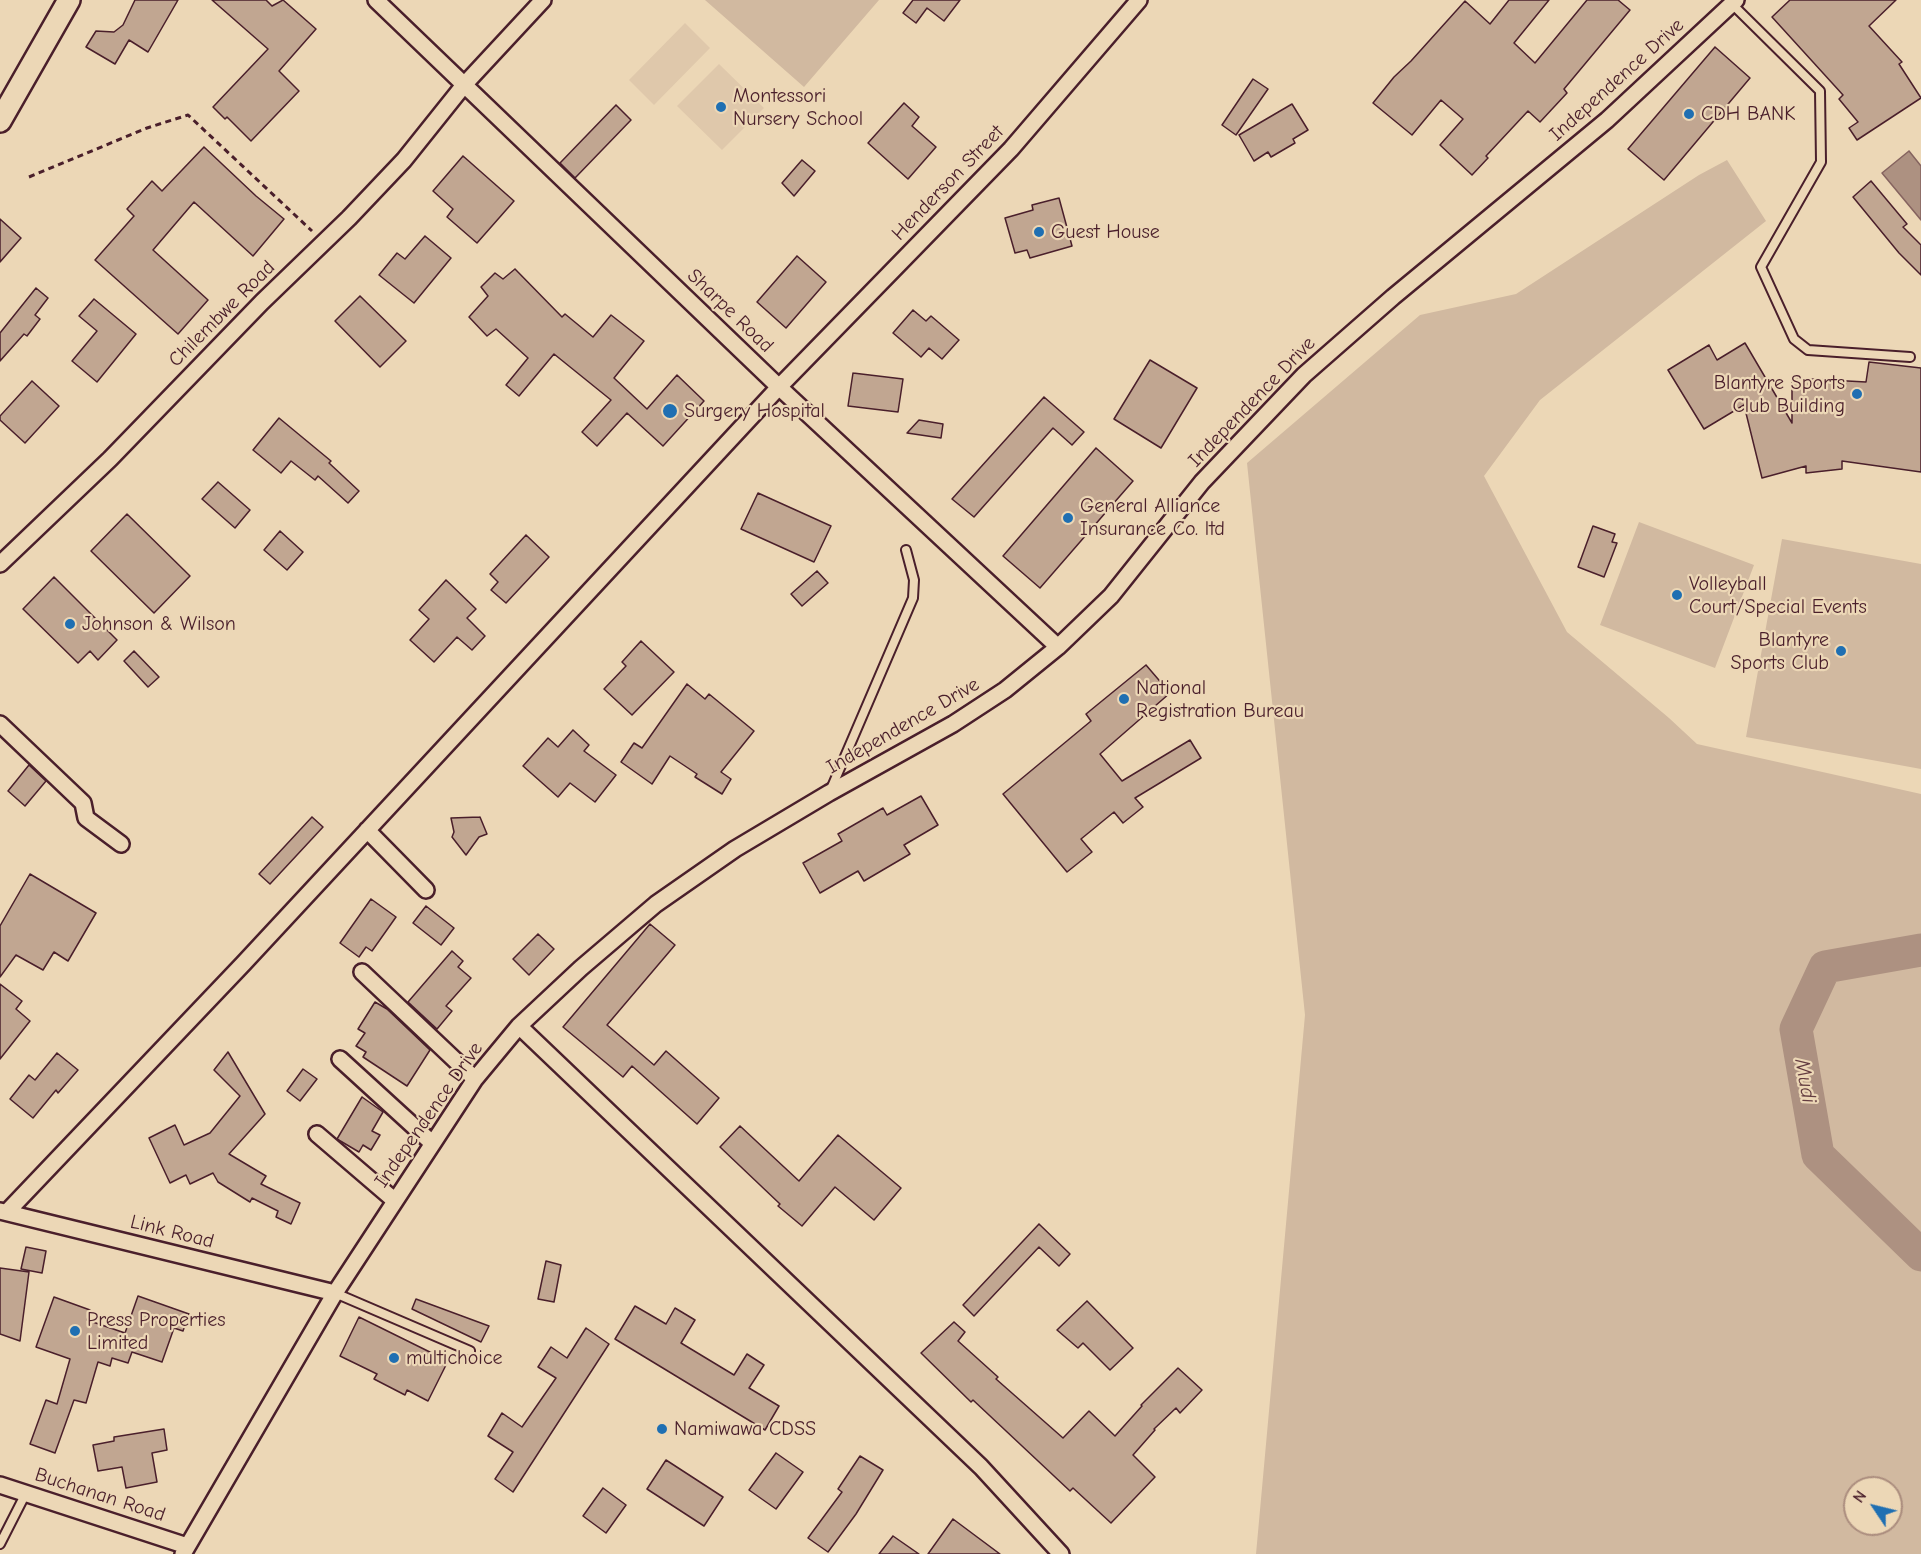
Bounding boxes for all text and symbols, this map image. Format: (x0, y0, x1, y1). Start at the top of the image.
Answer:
street label: Independence Drive (1545, 13, 1689, 147)
place label: Montessori Nursery School (733, 84, 863, 131)
marker: Montessori Nursery School (714, 100, 728, 114)
place label: CDH BANK (1701, 102, 1795, 126)
marker: CDH BANK (1682, 107, 1696, 121)
street label: Henderson Street (887, 120, 1009, 246)
place label: Guest House (1051, 220, 1160, 244)
marker: Guest House (1032, 225, 1046, 239)
street label: Chilembwe Road (164, 256, 280, 372)
street label: Sharpe Road (682, 264, 778, 358)
street label: Independence Drive (1184, 332, 1320, 472)
place label: Blantyre Sports Club Building (1714, 371, 1845, 418)
marker: Blantyre Sports Club Building (1850, 387, 1864, 401)
place label: Surgery Hospital (684, 399, 825, 423)
marker: Surgery Hospital (661, 402, 679, 420)
place label: General Alliance Insurance Co. ltd (1080, 494, 1225, 541)
marker: General Alliance Insurance Co. ltd (1061, 511, 1075, 525)
place label: Volleyball Court/Special Events (1689, 572, 1867, 619)
marker: Volleyball Court/Special Events (1670, 588, 1684, 602)
place label: Johnson & Wilson (82, 612, 236, 636)
marker: Johnson & Wilson (63, 617, 77, 631)
place label: Blantyre Sports Club (1731, 628, 1829, 675)
marker: Blantyre Sports Club (1834, 644, 1848, 658)
street label: Independence Drive (822, 673, 984, 779)
place label: National Registration Bureau (1136, 676, 1304, 723)
marker: National Registration Bureau (1117, 692, 1131, 706)
street label: Independence Drive (370, 1038, 488, 1192)
water label: Mudi (1789, 1057, 1821, 1105)
street label: Link Road (128, 1210, 216, 1254)
place label: Press Properties Limited (87, 1308, 226, 1355)
marker: Press Properties Limited (68, 1324, 82, 1338)
place label: multichoice (406, 1346, 503, 1370)
marker: multichoice (387, 1351, 401, 1365)
place label: Namiwawa CDSS (674, 1417, 816, 1441)
marker: Namiwawa CDSS (655, 1422, 669, 1436)
street label: Buchanan Road (32, 1463, 168, 1527)
north arrow (1843, 1476, 1903, 1536)
text: N (1850, 1487, 1870, 1506)

